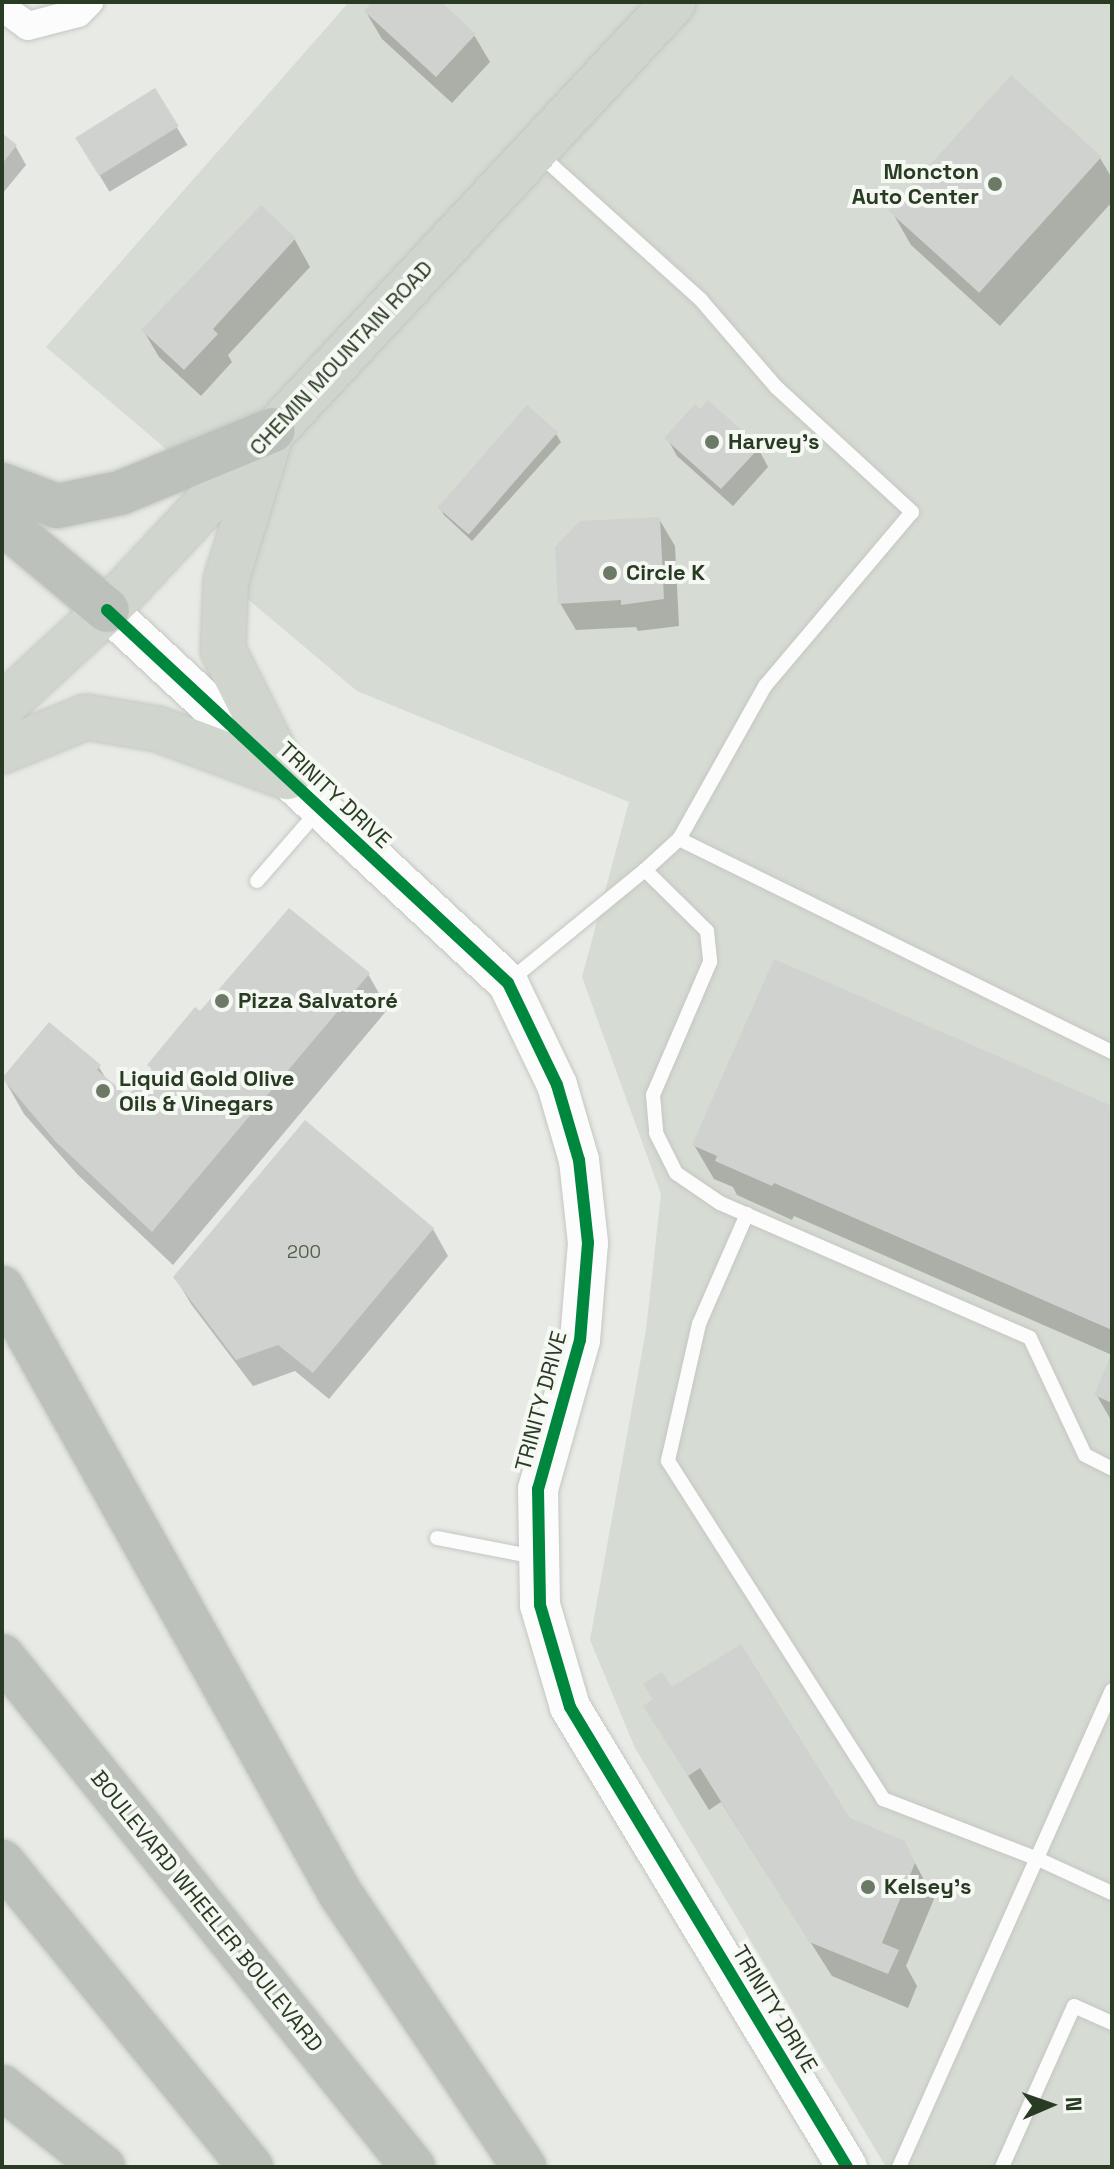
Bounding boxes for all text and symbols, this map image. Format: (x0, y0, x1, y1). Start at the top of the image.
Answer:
place label: Moncton Auto Center (852, 158, 979, 210)
marker: Moncton Auto Center (986, 175, 1004, 193)
street label: CHEMIN MOUNTAIN ROAD (244, 255, 438, 461)
place label: Harvey's (728, 429, 820, 455)
marker: Harvey's (703, 433, 721, 451)
place label: Circle K (626, 560, 705, 586)
marker: Circle K (601, 564, 619, 582)
street label: TRINITY DRIVE (273, 736, 397, 854)
place label: Pizza Salvatoré (238, 988, 398, 1014)
marker: Pizza Salvatoré (213, 992, 231, 1010)
place label: Liquid Gold Olive Oils & Vinegars (119, 1065, 294, 1116)
marker: Liquid Gold Olive Oils & Vinegars (94, 1082, 112, 1100)
house number: 200 (287, 1241, 321, 1263)
street label: TRINITY DRIVE (510, 1328, 572, 1474)
street label: BOULEVARD WHEELER BOULEVARD (85, 1765, 329, 2057)
place label: Kelsey's (884, 1874, 972, 1900)
marker: Kelsey's (859, 1878, 877, 1896)
street label: TRINITY DRIVE (727, 1940, 823, 2078)
north arrow (1010, 2065, 1090, 2145)
text: N (1060, 2096, 1088, 2112)

